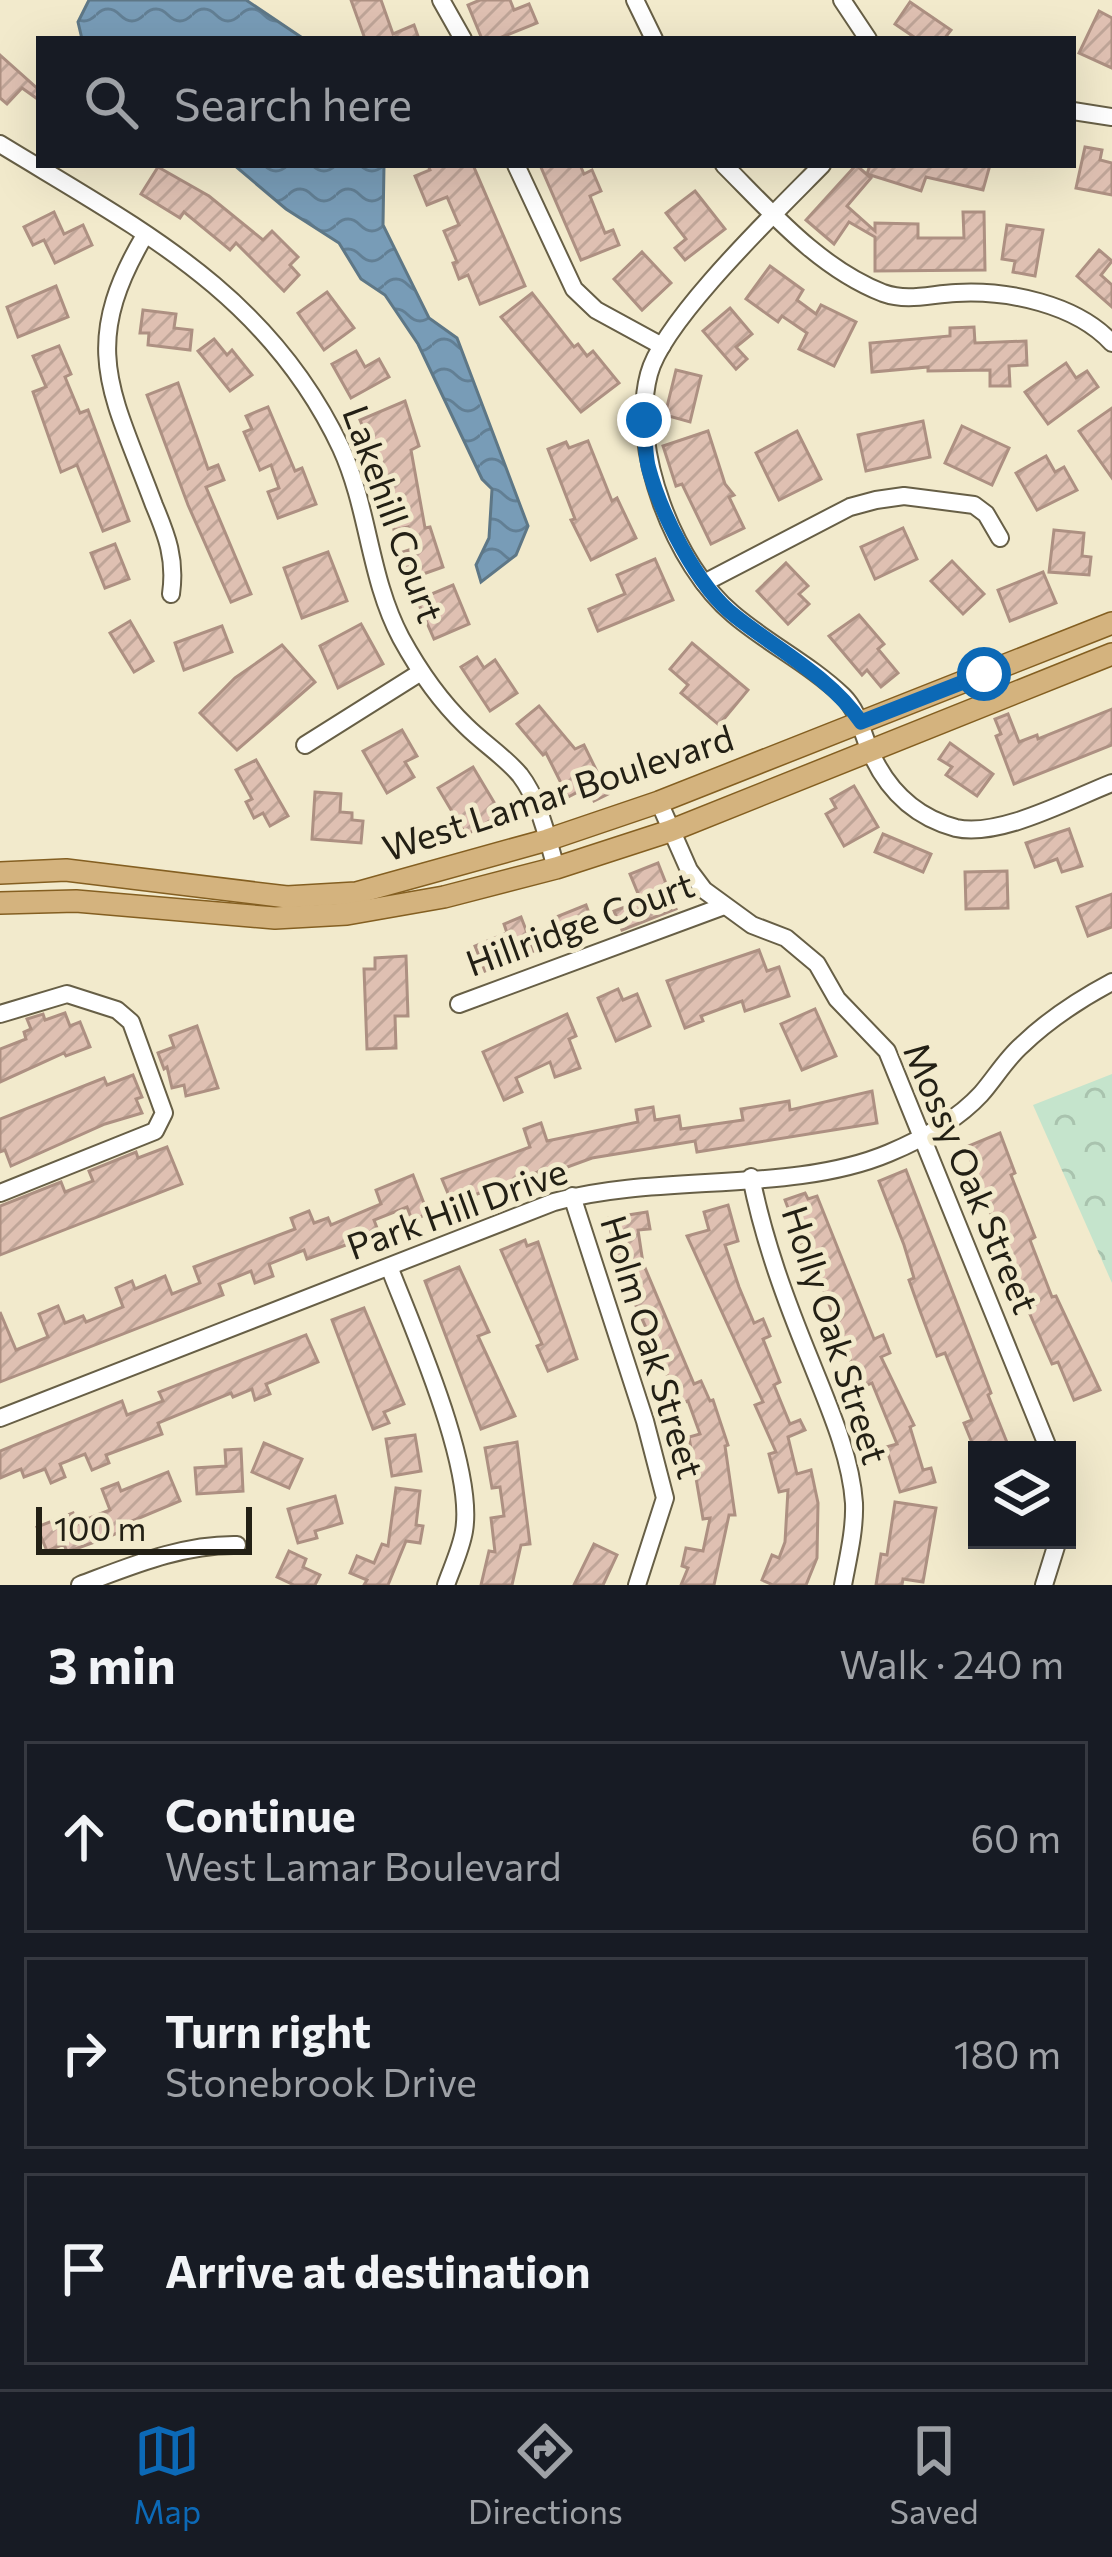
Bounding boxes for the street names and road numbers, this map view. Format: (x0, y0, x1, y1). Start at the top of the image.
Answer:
street label: Lakehill Court (335, 399, 454, 628)
street label: West Lamar Boulevard (376, 714, 738, 869)
street label: Hillridge Court (459, 861, 699, 984)
street label: Mossy Oak Street (896, 1035, 1050, 1319)
street label: Park Hill Drive (340, 1147, 572, 1267)
street label: Holly Oak Street (774, 1200, 899, 1469)
street label: Holm Oak Street (593, 1210, 715, 1483)

